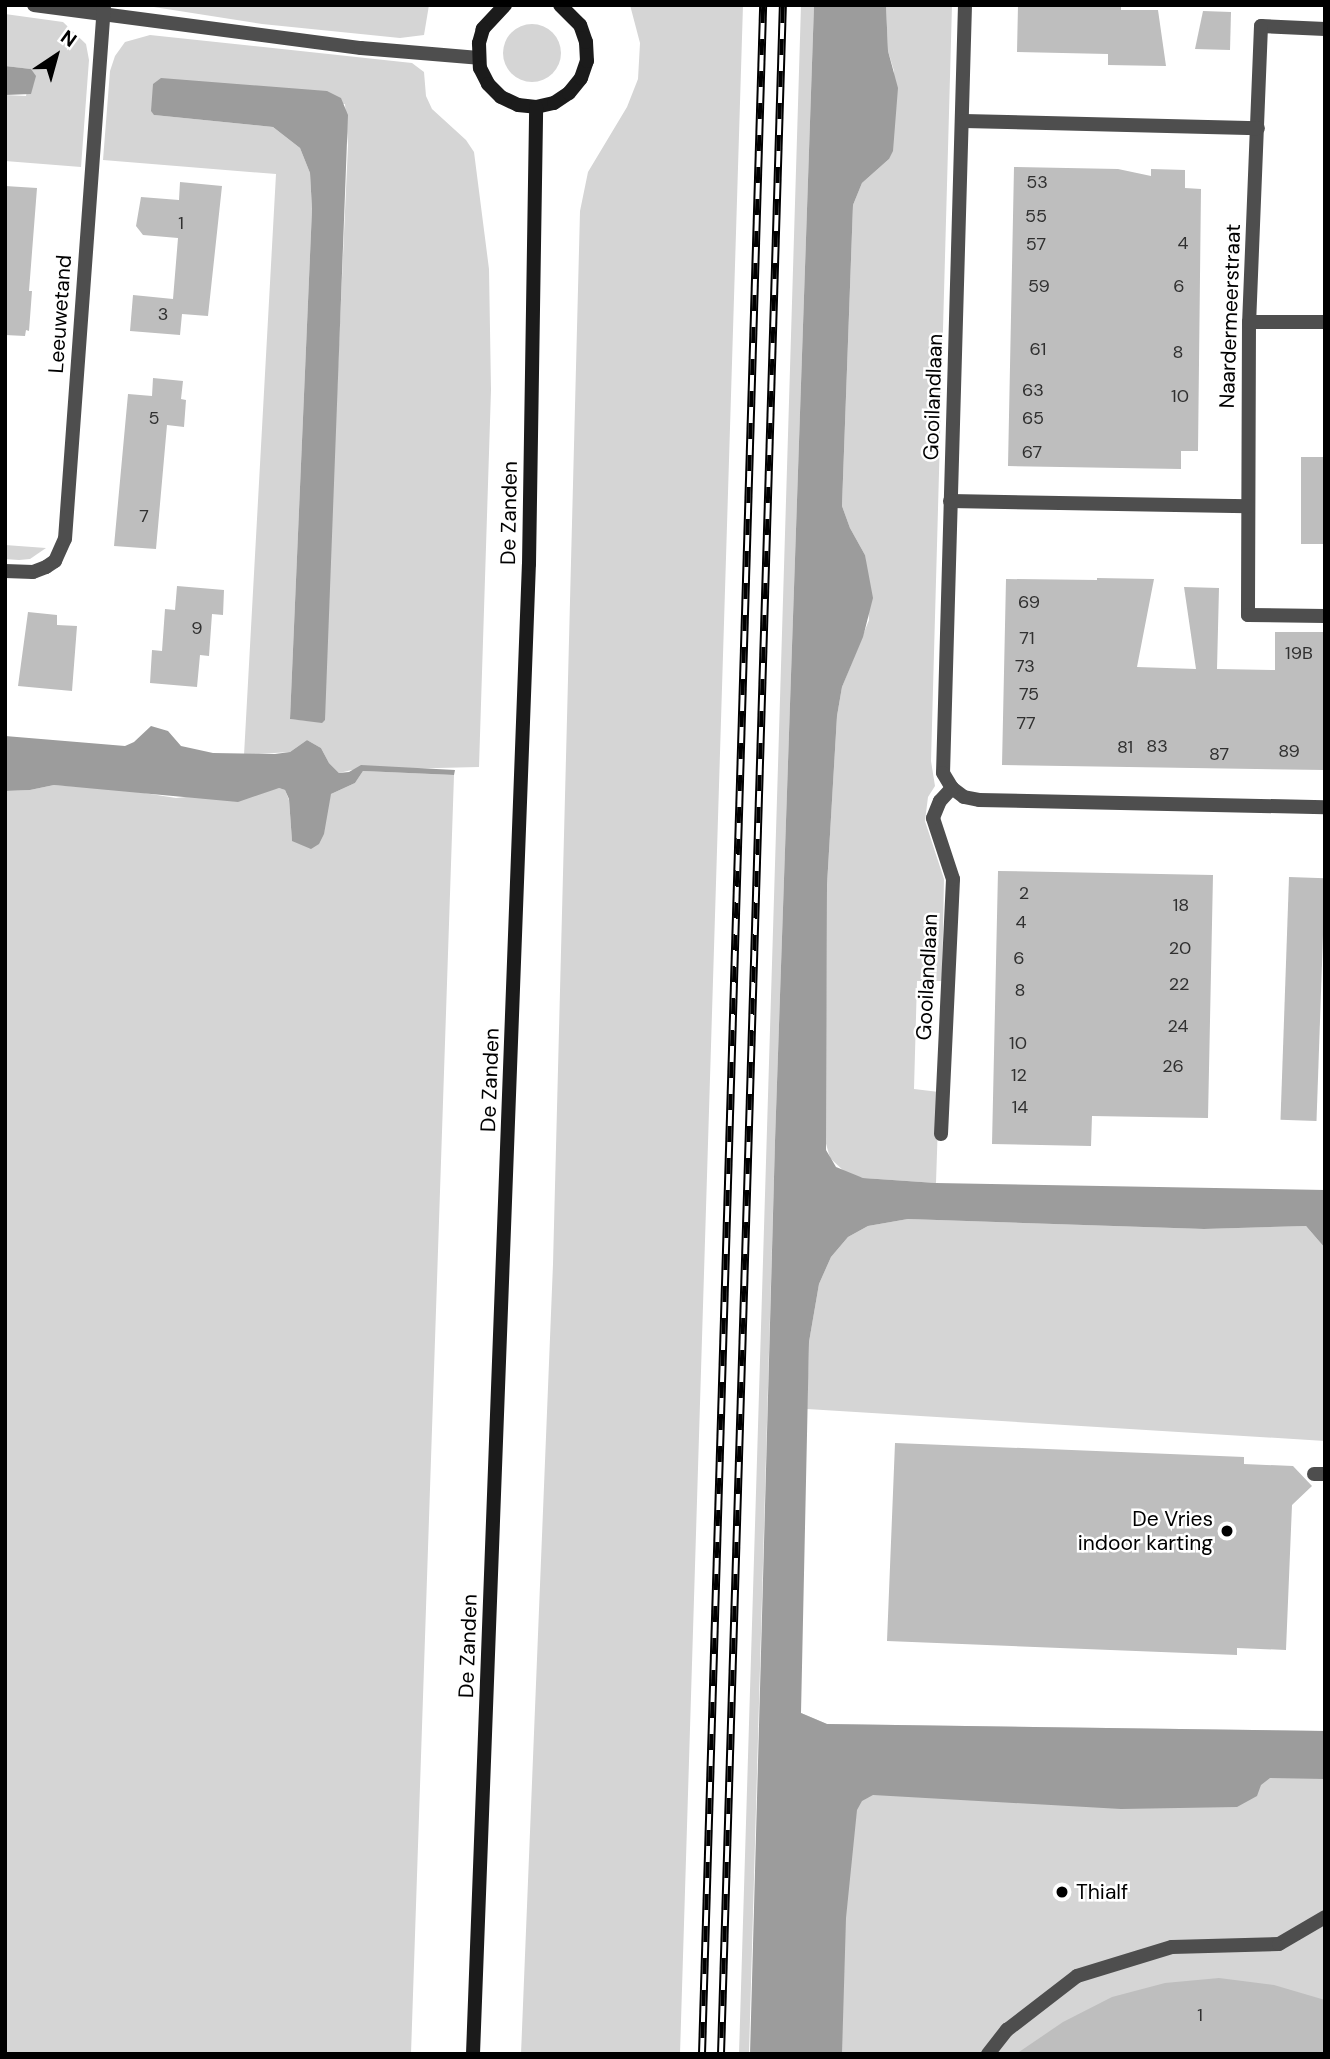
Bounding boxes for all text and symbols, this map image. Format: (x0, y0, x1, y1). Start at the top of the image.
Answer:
north arrow (21, 21, 91, 91)
text: N (56, 24, 82, 53)
house number: 53 (1026, 171, 1048, 193)
house number: 55 (1025, 205, 1047, 227)
house number: 1 (178, 212, 184, 234)
street label: Naardermeerstraat (1214, 223, 1246, 409)
house number: 4 (1178, 232, 1188, 254)
house number: 57 (1026, 233, 1046, 255)
street label: Leeuwetand (43, 254, 77, 374)
house number: 59 (1028, 275, 1050, 297)
house number: 6 (1173, 275, 1185, 297)
house number: 3 (158, 303, 168, 325)
street label: Gooilandlaan (918, 333, 948, 461)
house number: 61 (1030, 338, 1046, 360)
house number: 8 (1173, 341, 1183, 363)
house number: 63 (1022, 379, 1044, 401)
house number: 10 (1171, 385, 1189, 407)
house number: 5 (149, 407, 159, 429)
house number: 65 (1022, 407, 1044, 429)
house number: 67 (1022, 441, 1042, 463)
street label: De Zanden (495, 461, 523, 565)
house number: 7 (139, 505, 149, 527)
house number: 69 (1018, 591, 1040, 613)
house number: 9 (191, 617, 203, 639)
house number: 71 (1019, 627, 1035, 649)
house number: 19B (1285, 642, 1313, 664)
house number: 73 (1015, 655, 1035, 677)
house number: 75 (1019, 683, 1039, 705)
house number: 77 (1016, 712, 1036, 734)
house number: 83 (1146, 735, 1168, 757)
house number: 81 (1117, 736, 1133, 758)
house number: 89 (1278, 740, 1300, 762)
house number: 87 (1209, 743, 1229, 765)
house number: 2 (1019, 882, 1029, 904)
house number: 18 (1173, 894, 1189, 916)
house number: 4 (1016, 911, 1026, 933)
street label: Gooilandlaan (911, 913, 943, 1041)
house number: 20 (1169, 937, 1191, 959)
house number: 6 (1013, 947, 1025, 969)
house number: 22 (1169, 973, 1189, 995)
house number: 8 (1015, 979, 1025, 1001)
house number: 24 (1168, 1015, 1188, 1037)
street label: De Zanden (476, 1028, 504, 1132)
house number: 10 (1009, 1032, 1027, 1054)
house number: 26 (1162, 1055, 1184, 1077)
house number: 12 (1011, 1064, 1027, 1086)
house number: 14 (1012, 1096, 1028, 1118)
place label: De Vries indoor karting (1078, 1506, 1213, 1556)
marker: De Vries indoor karting (1219, 1523, 1235, 1539)
street label: De Zanden (454, 1594, 482, 1698)
place label: Thialf (1076, 1879, 1128, 1905)
marker: Thialf (1054, 1884, 1070, 1900)
house number: 1 (1197, 2004, 1203, 2026)

